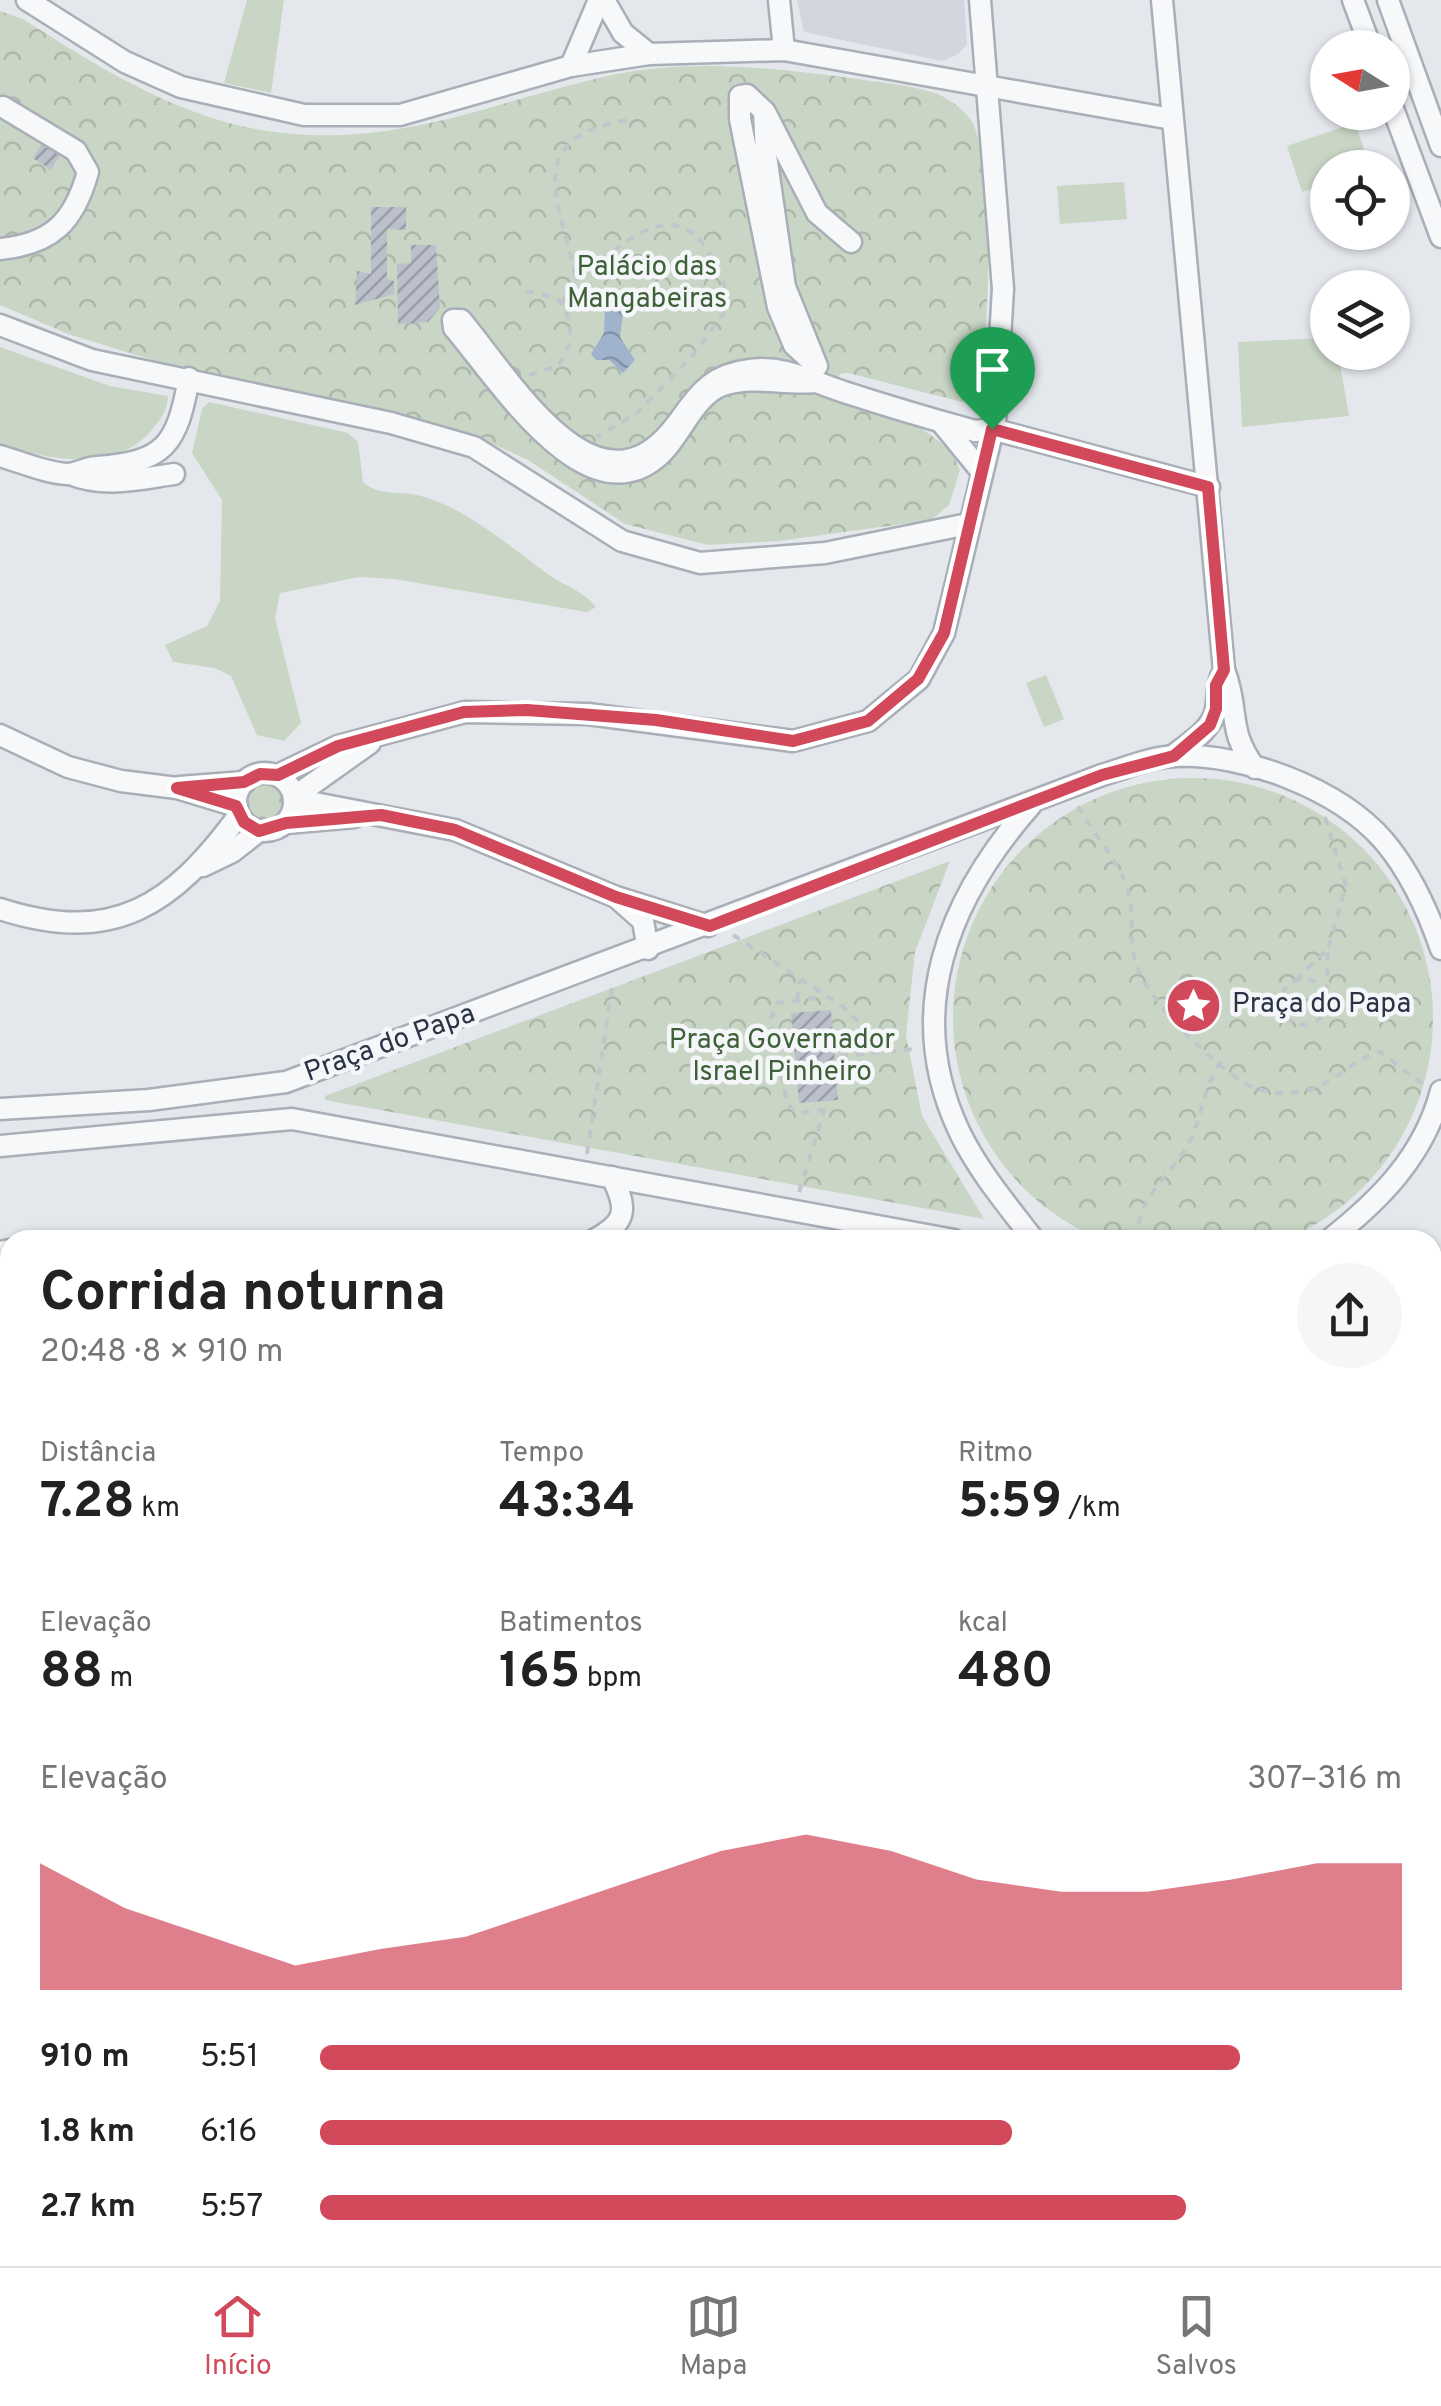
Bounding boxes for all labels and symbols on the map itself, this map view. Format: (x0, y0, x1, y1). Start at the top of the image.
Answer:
north arrow (1310, 30, 1410, 130)
park label: Palácio das Mangabeiras (567, 250, 727, 318)
pin (950, 327, 1035, 430)
place icon: Praça do Papa (1163, 975, 1223, 1035)
place label: Praça do Papa (1232, 987, 1411, 1023)
street label: Praça do Papa (300, 996, 480, 1092)
park label: Praça Governador Israel Pinheiro (669, 1023, 895, 1091)

